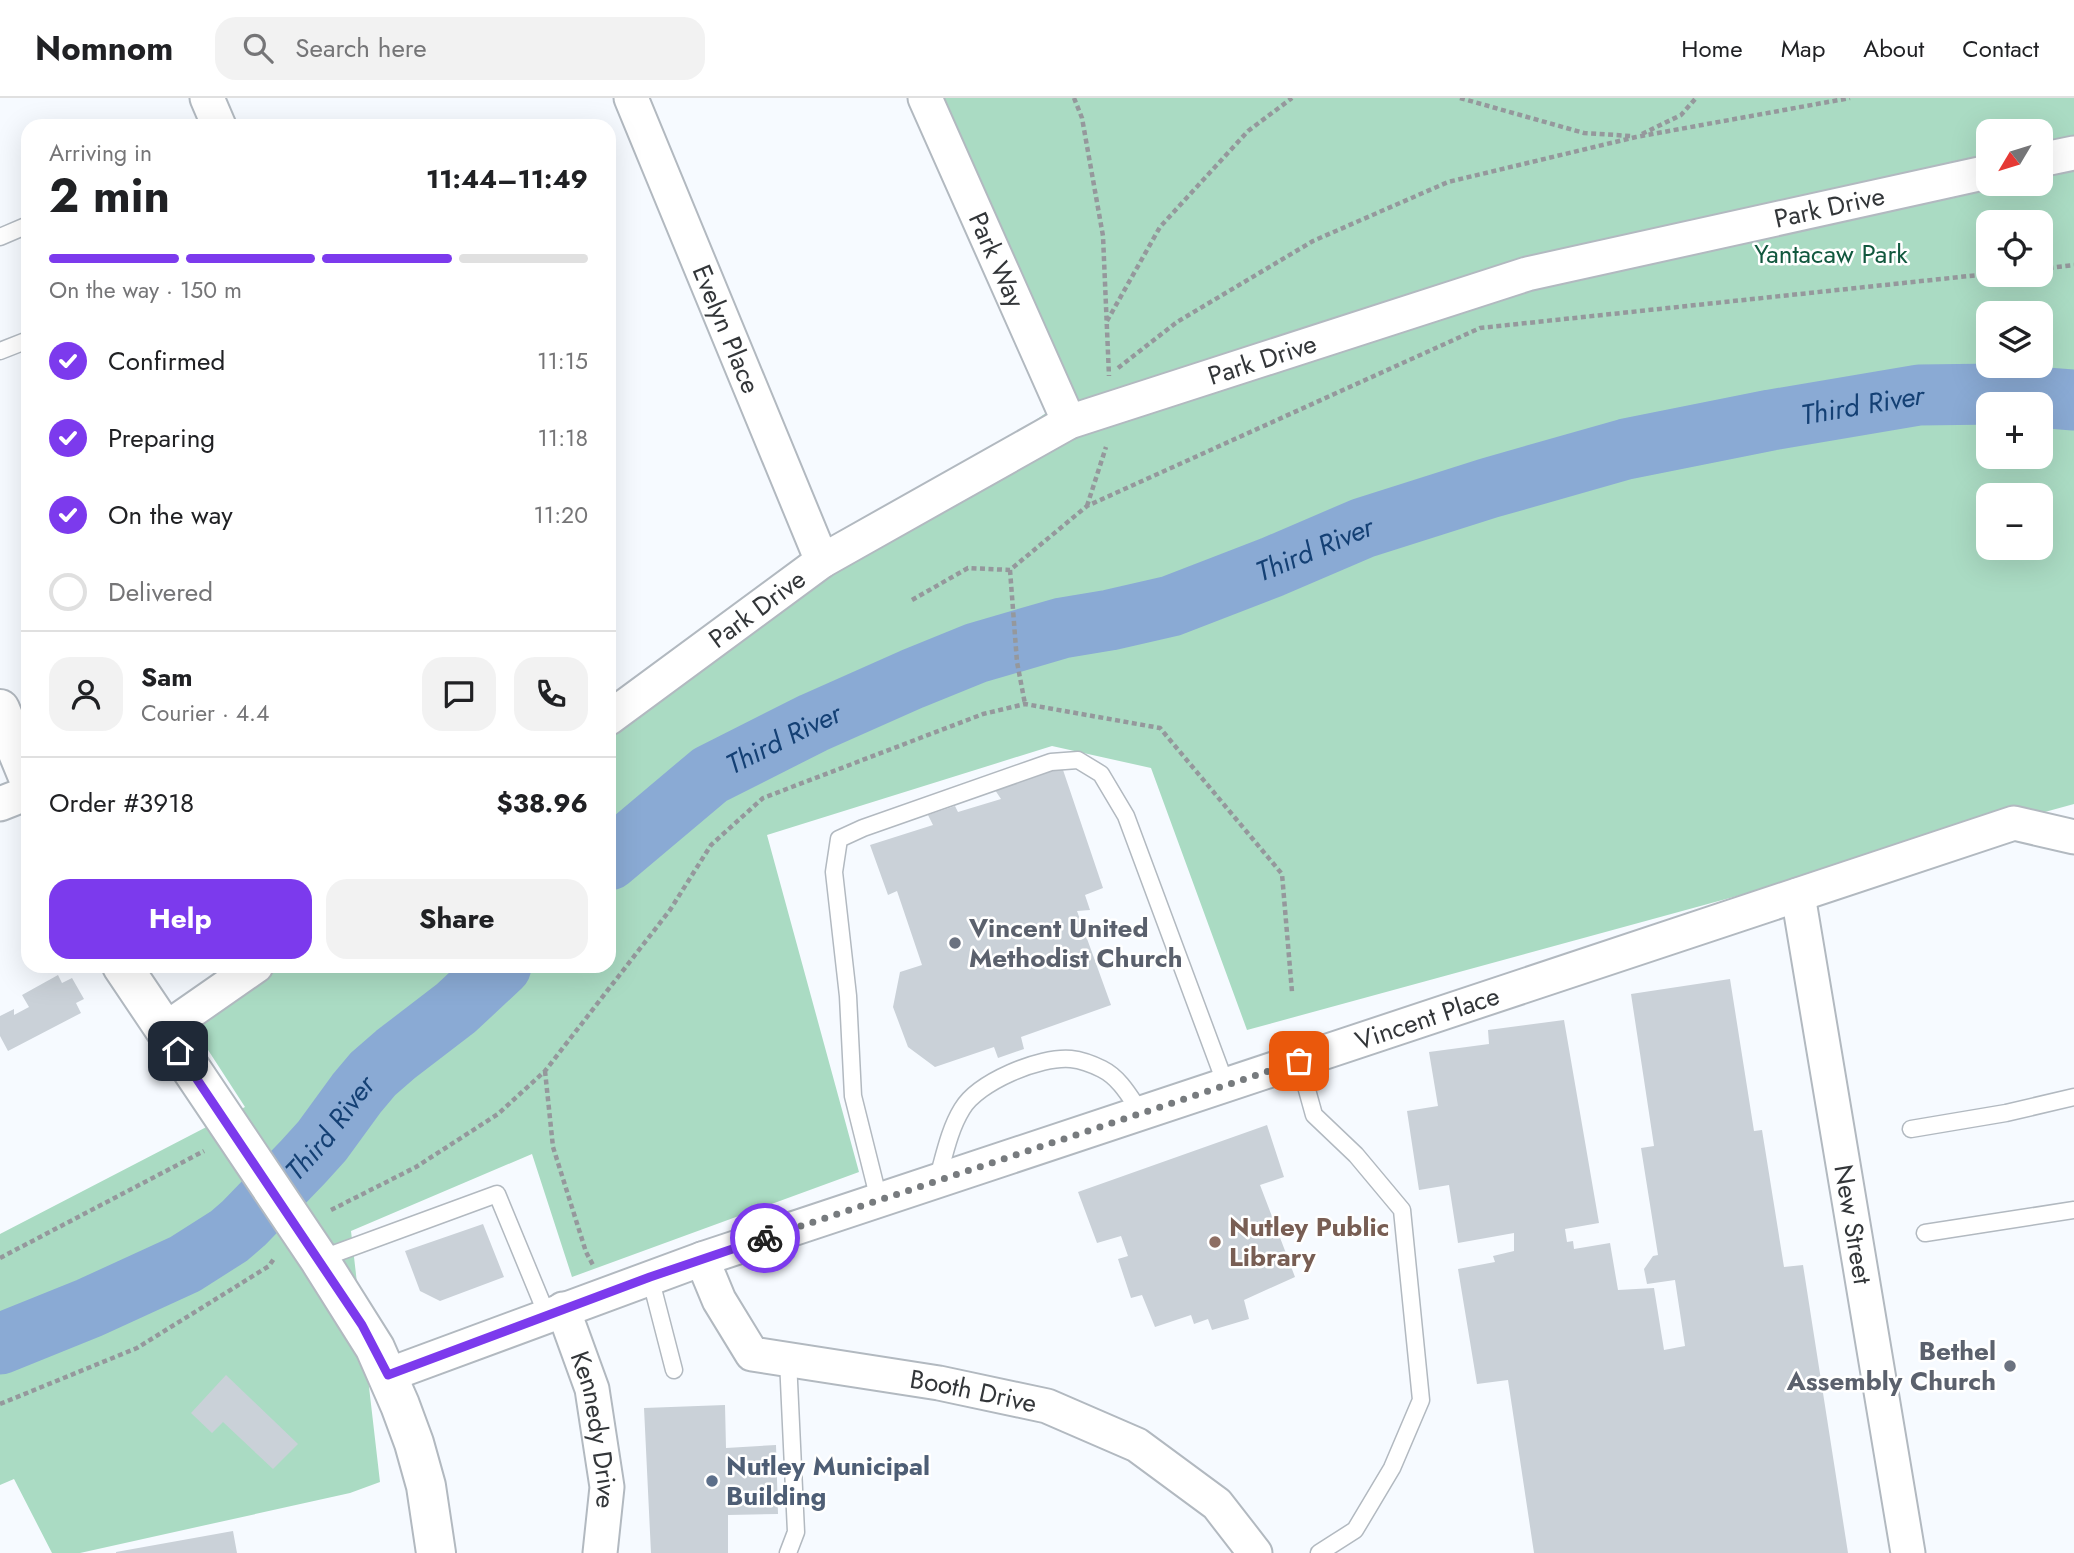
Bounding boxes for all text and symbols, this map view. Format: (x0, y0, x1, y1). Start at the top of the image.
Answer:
search box (215, 17, 705, 80)
text: Nomnom (35, 25, 173, 72)
icon: search (239, 29, 277, 67)
text: Search here (295, 29, 427, 67)
text: Home (1681, 31, 1743, 66)
text: Map (1781, 31, 1825, 66)
text: About (1863, 31, 1924, 66)
text: Contact (1962, 31, 2039, 66)
north arrow (1976, 119, 2053, 196)
map controls (1976, 119, 2053, 560)
text: Arriving in (49, 136, 152, 170)
text: 11:44–11:49 (426, 160, 588, 198)
text: 2 min (49, 163, 170, 229)
street label: Park Drive (1771, 176, 1888, 238)
street label: Park Way (959, 206, 1035, 314)
button: locate (1976, 210, 2053, 287)
park label: Yantacaw Park (1754, 235, 1908, 273)
street label: Evelyn Place (683, 259, 770, 399)
text: On the way · 150 m (49, 273, 242, 307)
button: layers (1976, 301, 2053, 378)
street label: Park Drive (1203, 324, 1321, 395)
icon: check (49, 342, 87, 380)
text: Confirmed (108, 342, 225, 380)
text: 11:15 (537, 344, 588, 378)
water label: Third River (1798, 375, 1926, 436)
button: + (1976, 392, 2053, 469)
icon: check (49, 419, 87, 457)
text: Preparing (108, 419, 215, 457)
text: 11:18 (537, 421, 588, 455)
button: − (1976, 483, 2053, 560)
icon: check (49, 496, 87, 534)
text: On the way (108, 496, 233, 534)
text: 11:20 (534, 498, 588, 532)
water label: Third River (1250, 506, 1380, 592)
street label: Park Drive (701, 560, 813, 657)
text: Delivered (108, 573, 213, 611)
button: person (49, 657, 123, 731)
button: chat (422, 657, 496, 731)
button: phone (514, 657, 588, 731)
text: Sam (141, 658, 193, 696)
water label: Third River (719, 692, 849, 785)
text: Courier · 4.4 (141, 696, 269, 730)
text: Order #3918 (49, 784, 194, 822)
text: $38.96 (497, 784, 588, 822)
button: Help (49, 879, 312, 959)
button: Share (326, 879, 588, 959)
place label: Vincent United Methodist Church (968, 909, 1183, 977)
marker: Vincent United Methodist Church (947, 935, 963, 951)
street label: Vincent Place (1350, 976, 1504, 1060)
pin (148, 1021, 208, 1081)
pin (1269, 1031, 1329, 1091)
icon: home (159, 1032, 197, 1070)
icon: bag (1280, 1042, 1318, 1080)
water label: Third River (276, 1065, 386, 1190)
street label: New Street (1824, 1162, 1882, 1288)
courier (730, 1203, 800, 1273)
place label: Nutley Public Library (1229, 1208, 1389, 1276)
icon: bike (746, 1219, 784, 1257)
marker: Nutley Public Library (1207, 1234, 1223, 1250)
place label: Bethel Assembly Church (1786, 1332, 1996, 1400)
street label: Kennedy Drive (561, 1346, 626, 1511)
marker: Bethel Assembly Church (2002, 1358, 2018, 1374)
street label: Booth Drive (907, 1360, 1040, 1422)
place label: Nutley Municipal Building (726, 1447, 930, 1515)
marker: Nutley Municipal Building (704, 1473, 720, 1489)

